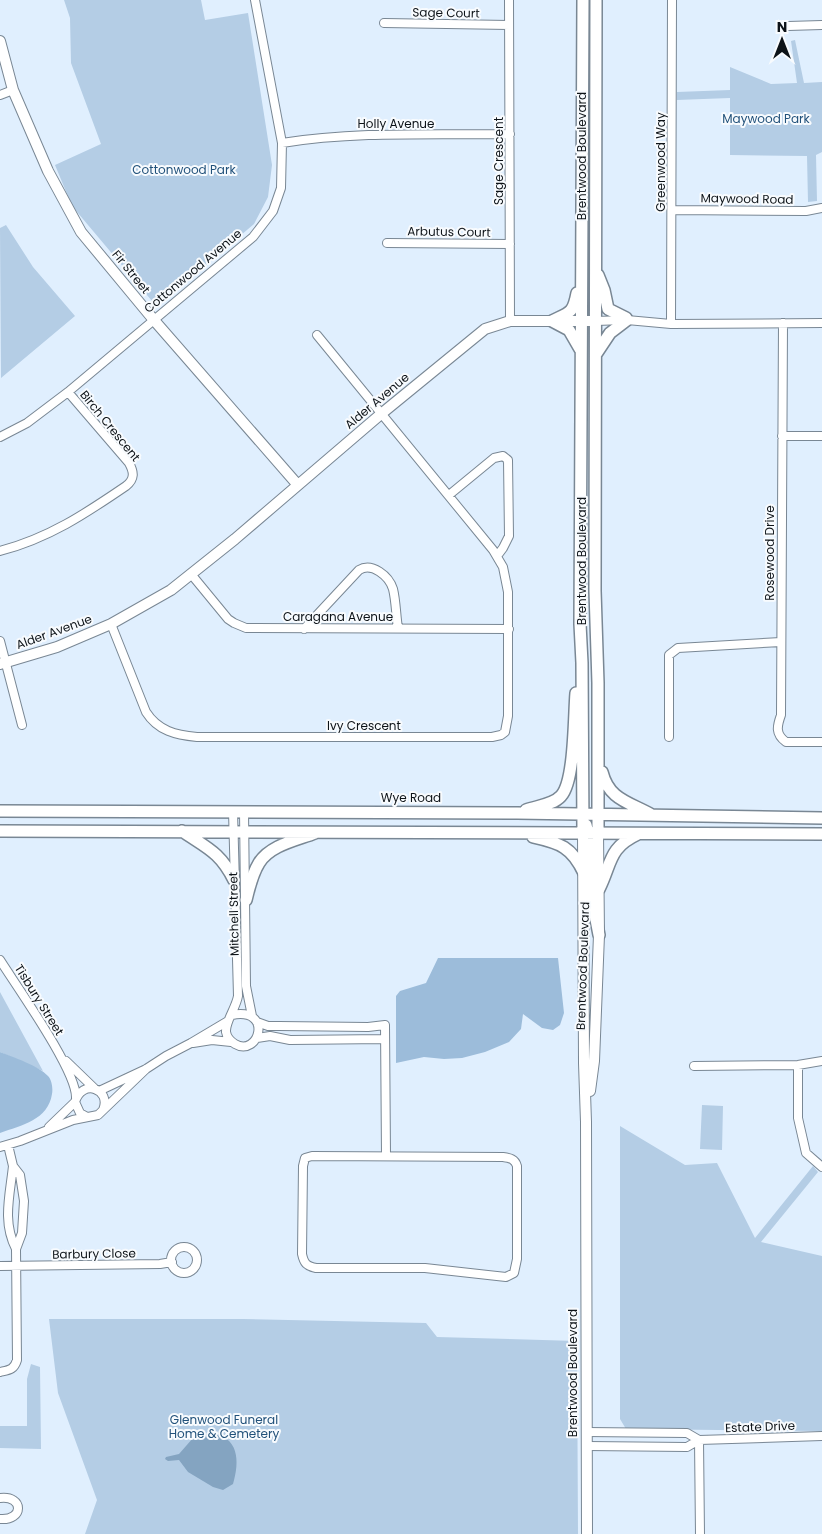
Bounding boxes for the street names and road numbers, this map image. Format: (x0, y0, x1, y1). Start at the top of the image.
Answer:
street label: Sage Court (412, 3, 480, 22)
street label: Brentwood Boulevard (573, 92, 590, 220)
street label: Greenwood Way (652, 112, 669, 212)
street label: Holly Avenue (358, 115, 434, 132)
street label: Sage Crescent (490, 117, 507, 205)
street label: Maywood Road (700, 189, 794, 208)
street label: Arbutus Court (407, 222, 491, 241)
street label: Cottonwood Avenue (140, 225, 245, 317)
street label: Fir Street (108, 246, 154, 297)
street label: Alder Avenue (341, 369, 413, 433)
street label: Birch Crescent (76, 386, 144, 465)
street label: Brentwood Boulevard (573, 497, 590, 625)
street label: Rosewood Drive (761, 505, 778, 601)
street label: Caragana Avenue (283, 608, 393, 625)
street label: Alder Avenue (14, 610, 94, 653)
street label: Ivy Crescent (327, 717, 401, 734)
street label: Wye Road (381, 789, 441, 806)
street label: Mitchell Street (224, 872, 243, 956)
street label: Brentwood Boulevard (572, 902, 593, 1030)
street label: Tisbury Street (11, 961, 68, 1039)
street label: Barbury Close (52, 1244, 136, 1263)
street label: Brentwood Boulevard (564, 1309, 581, 1437)
street label: Estate Drive (725, 1417, 795, 1436)

